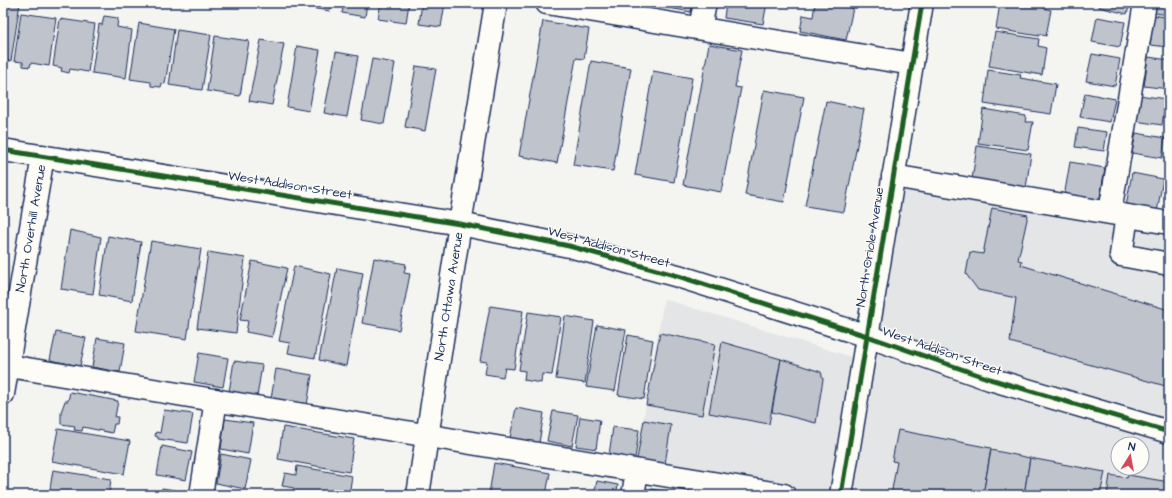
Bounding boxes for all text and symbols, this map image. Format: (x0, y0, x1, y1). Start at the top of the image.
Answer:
street label: North Overhill Avenue (11, 163, 50, 294)
street label: West Addison Street (227, 166, 354, 204)
street label: North Oriole Avenue (852, 186, 888, 308)
street label: West Addison Street (546, 222, 673, 272)
street label: North Ottawa Avenue (430, 231, 468, 362)
street label: West Addison Street (880, 322, 1005, 380)
north arrow (1110, 436, 1150, 476)
text: N (1127, 439, 1137, 455)

